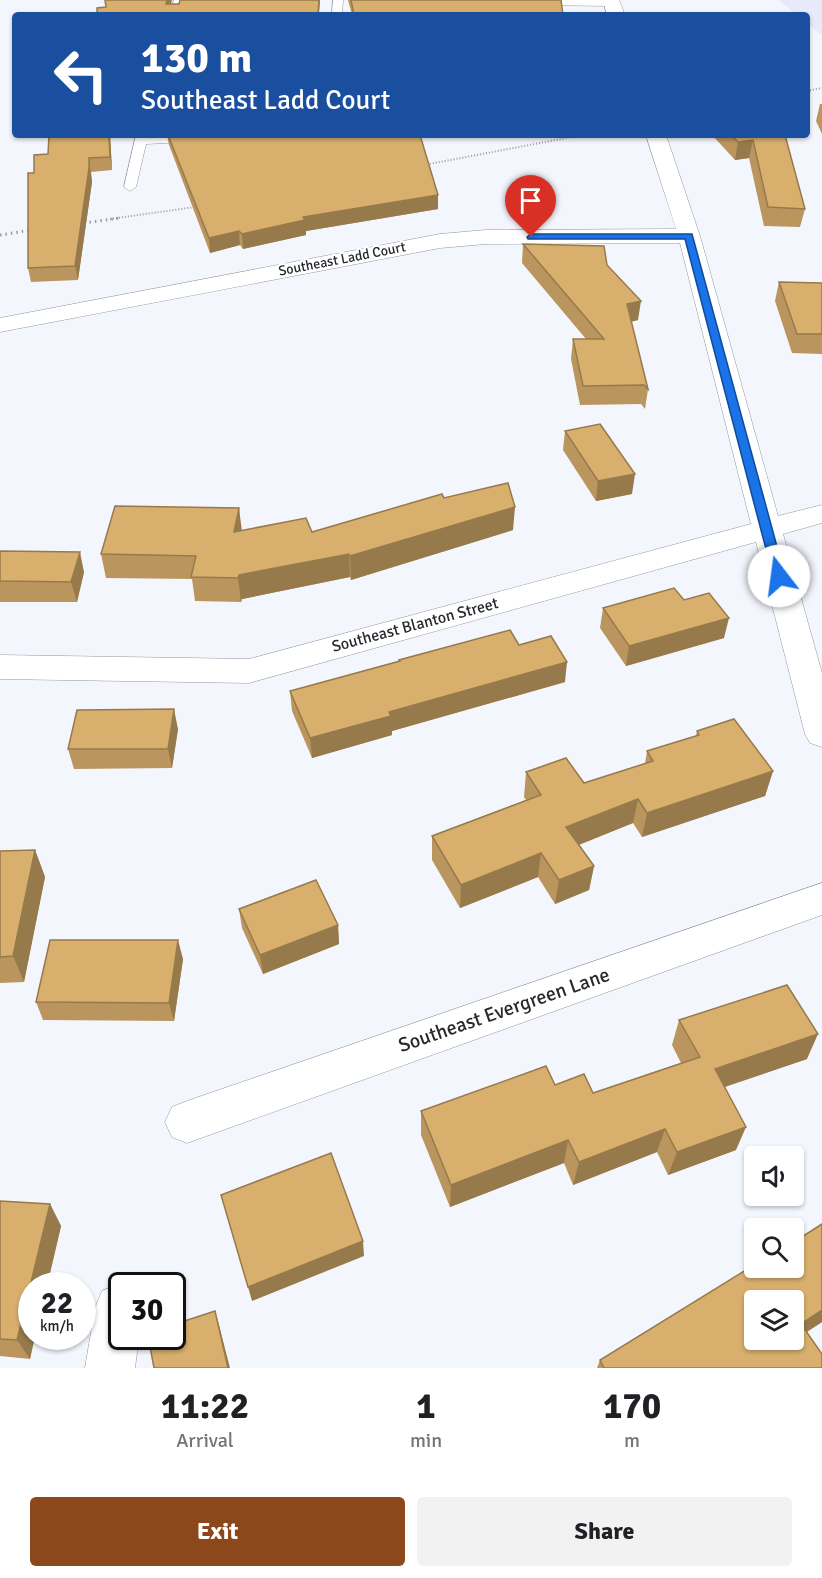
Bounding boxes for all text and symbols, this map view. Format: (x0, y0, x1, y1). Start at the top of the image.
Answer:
text: 130 m (141, 33, 252, 84)
icon: left (42, 36, 120, 114)
text: Southeast Ladd Court (141, 84, 390, 117)
pin (505, 175, 556, 237)
icon: arrive (514, 184, 547, 217)
street label: Southeast Ladd Court (277, 238, 407, 280)
position arrow (747, 544, 811, 608)
street label: Southeast Blanton Street (330, 593, 501, 657)
street label: Southeast Evergreen Lane (395, 962, 613, 1058)
map controls (744, 1146, 804, 1350)
button: sound (744, 1146, 804, 1206)
button: search (744, 1218, 804, 1278)
speed limit sign: 30 (108, 1272, 186, 1350)
text: 22 (41, 1285, 73, 1322)
button: layers (744, 1290, 804, 1350)
text: km/h (40, 1317, 74, 1335)
text: 11:22 (161, 1384, 249, 1429)
text: 1 (416, 1384, 436, 1429)
text: 170 (603, 1384, 661, 1429)
text: Arrival (176, 1428, 234, 1453)
text: min (410, 1428, 442, 1453)
text: m (624, 1428, 640, 1453)
button: Exit (30, 1497, 405, 1566)
button: Share (417, 1497, 792, 1566)

